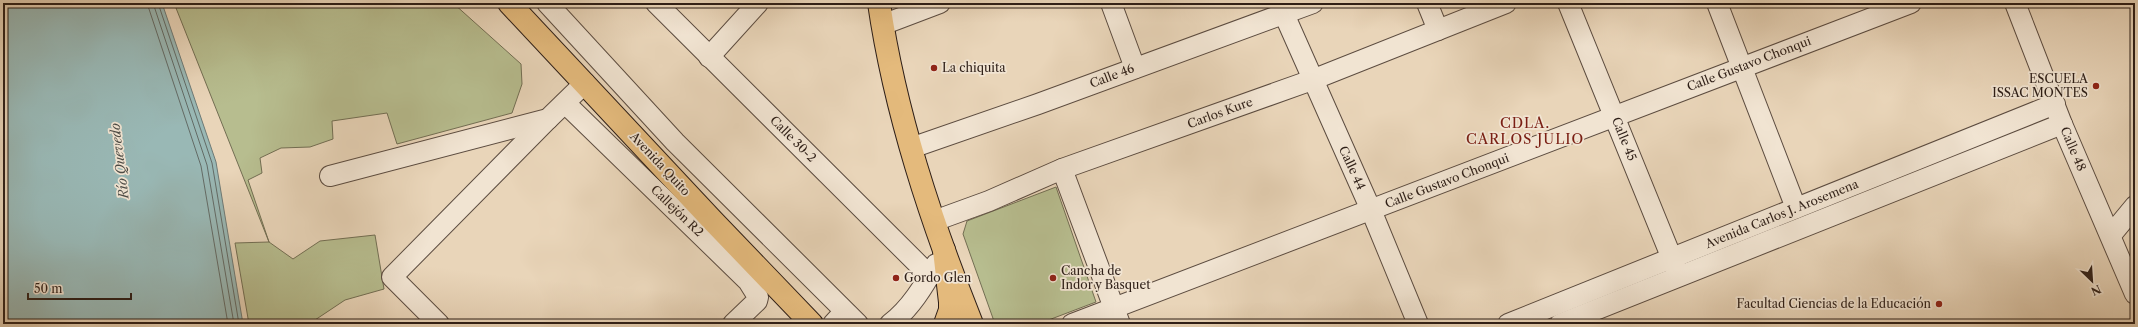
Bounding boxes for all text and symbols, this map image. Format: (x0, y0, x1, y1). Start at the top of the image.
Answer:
street label: Calle Gustavo Chonqui (1685, 33, 1813, 94)
place label: La chiquita (942, 60, 1006, 75)
street label: Calle 46 (1087, 60, 1136, 91)
marker: La chiquita (929, 63, 939, 73)
place label: ESCUELA ISSAC MONTES (1992, 71, 2089, 100)
marker: ESCUELA ISSAC MONTES (2091, 81, 2101, 91)
street label: Carlos Kure (1185, 94, 1255, 131)
street label: Calle 30-2 (767, 112, 820, 165)
district label: CDLA. CARLOS JULIO (1466, 114, 1584, 148)
street label: Calle 45 (1609, 115, 1640, 163)
water label: Río Quevedo (106, 122, 132, 201)
street label: Calle 48 (2057, 124, 2089, 173)
street label: Avenida Quito (626, 128, 694, 199)
street label: Calle 44 (1336, 144, 1369, 192)
street label: Calle Gustavo Chonqui (1383, 150, 1511, 211)
street label: Avenida Carlos J. Arosemena (1702, 176, 1861, 252)
street label: Callejón R2 (648, 182, 707, 239)
north arrow (2072, 261, 2112, 301)
place label: Cancha de Indor y Basquet (1061, 263, 1151, 292)
place label: Gordo Glen (904, 270, 972, 285)
marker: Gordo Glen (891, 273, 901, 283)
marker: Cancha de Indor y Basquet (1048, 273, 1058, 283)
scale bar (28, 275, 131, 301)
text: 50 m (34, 281, 63, 296)
text: N (2089, 282, 2104, 299)
place label: Facultad Ciencias de la Educación (1737, 296, 1931, 311)
marker: Facultad Ciencias de la Educación (1934, 299, 1944, 309)

